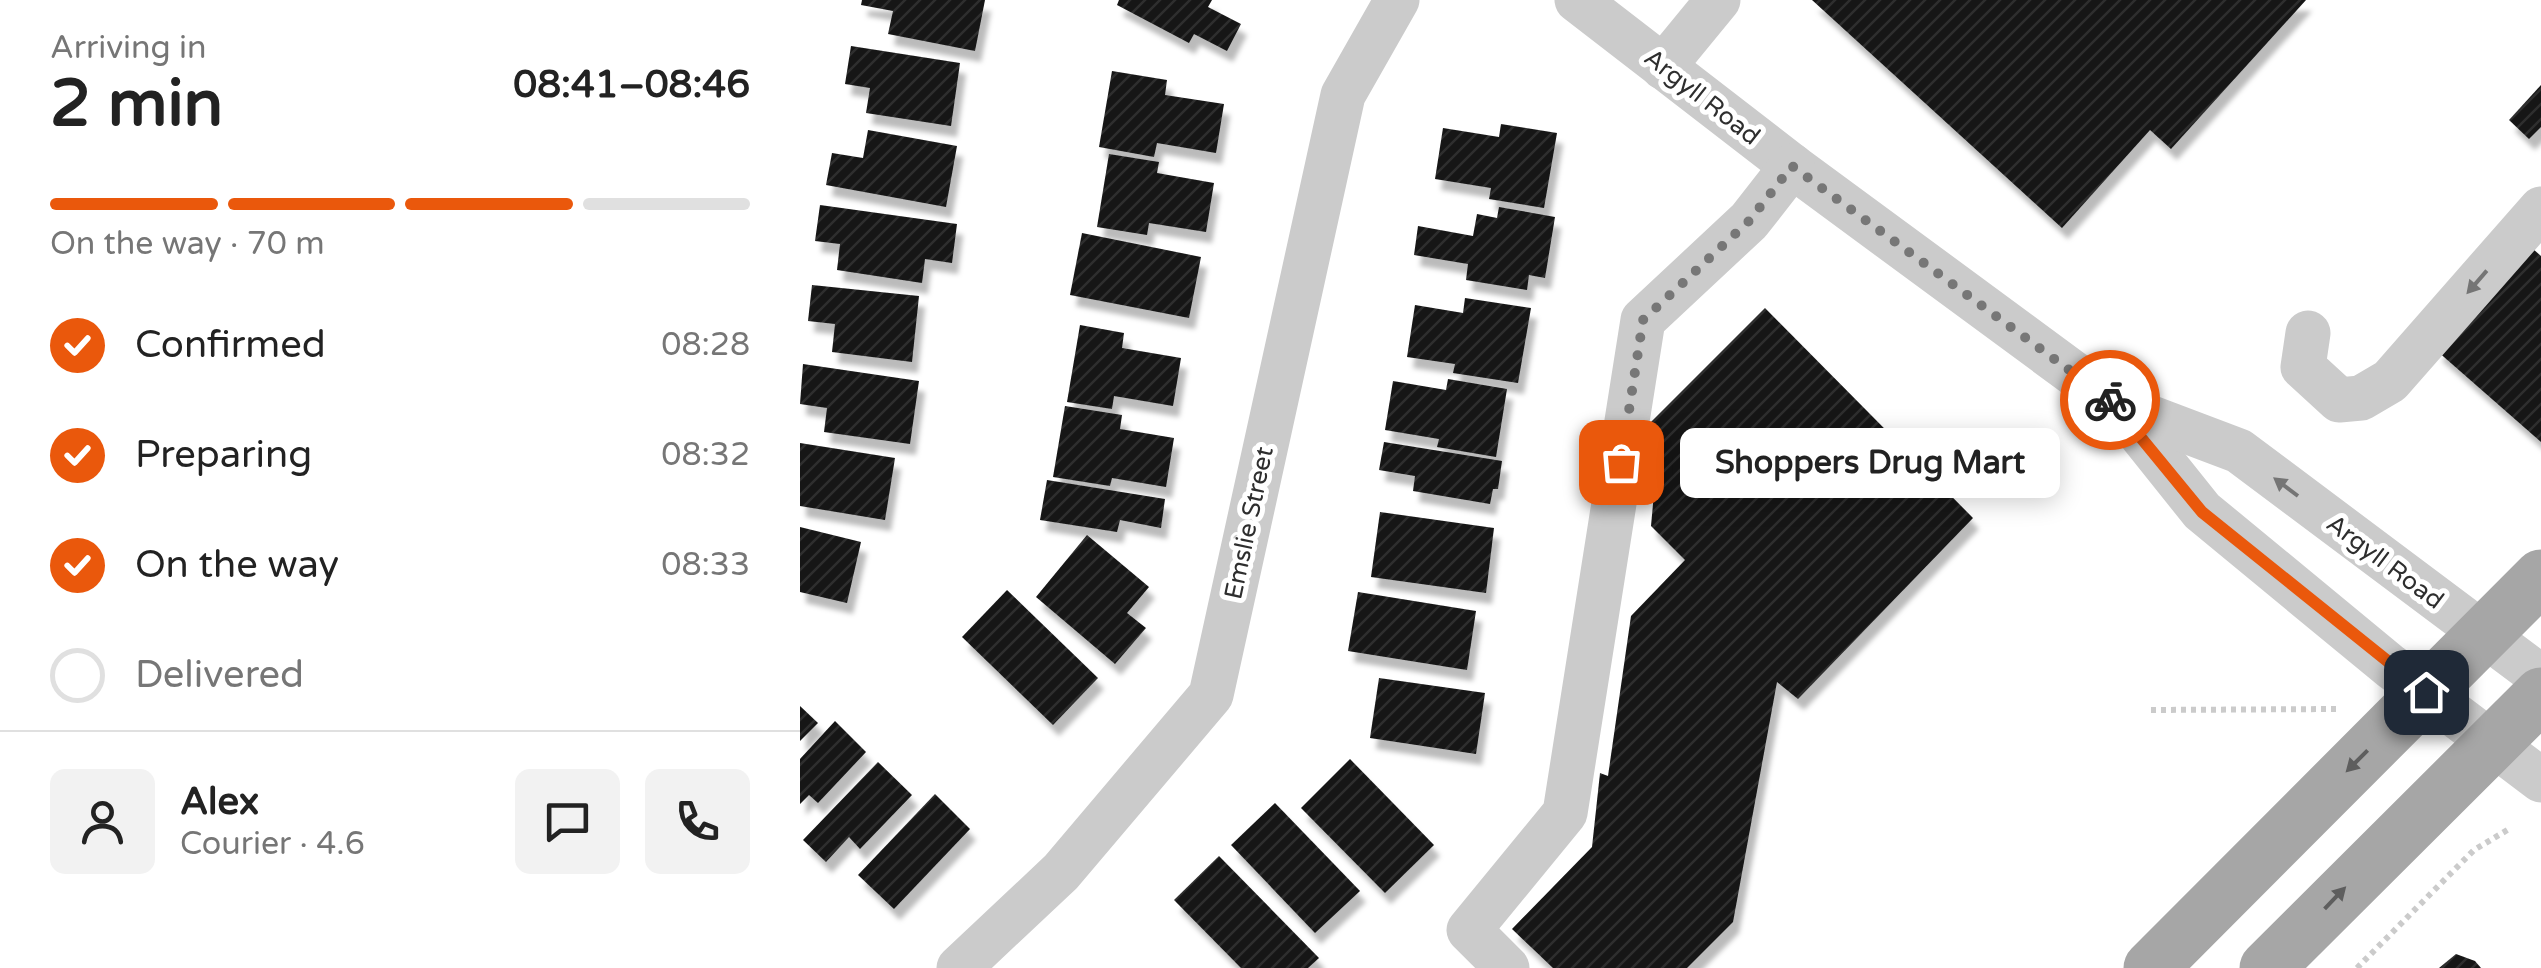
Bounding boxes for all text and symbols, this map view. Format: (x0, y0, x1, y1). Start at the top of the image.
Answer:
text: Arriving in (50, 29, 207, 67)
street label: Argyll Road (1638, 42, 1766, 152)
text: 08:41–08:46 (513, 62, 750, 108)
text: 2 min (50, 65, 223, 144)
text: On the way · 70 m (50, 225, 325, 263)
one-way arrow (2466, 269, 2488, 294)
icon: check (50, 318, 105, 373)
text: Confirmed (135, 322, 326, 368)
text: 08:28 (661, 326, 750, 364)
courier (2060, 350, 2160, 450)
icon: bike (2083, 373, 2138, 428)
pin (1579, 420, 1664, 505)
callout: Shoppers Drug Mart (1681, 427, 2061, 497)
icon: check (50, 428, 105, 483)
text: Preparing (135, 432, 312, 478)
icon: bag (1594, 435, 1649, 490)
text: 08:32 (661, 436, 750, 474)
street label: Emslie Street (1218, 444, 1280, 602)
text: Shoppers Drug Mart (1715, 444, 2025, 482)
one-way arrow (2273, 477, 2299, 498)
street label: Argyll Road (2321, 508, 2449, 616)
icon: check (50, 538, 105, 593)
text: On the way (135, 542, 339, 588)
text: 08:33 (661, 546, 750, 584)
pin (2384, 650, 2469, 735)
text: Delivered (135, 652, 304, 698)
icon: home (2399, 665, 2454, 720)
one-way arrow (2345, 748, 2369, 772)
button: person (50, 769, 155, 874)
button: chat (515, 769, 620, 874)
button: phone (645, 769, 750, 874)
text: Alex (180, 779, 259, 825)
text: Courier · 4.6 (180, 825, 365, 863)
one-way arrow (2323, 887, 2347, 911)

